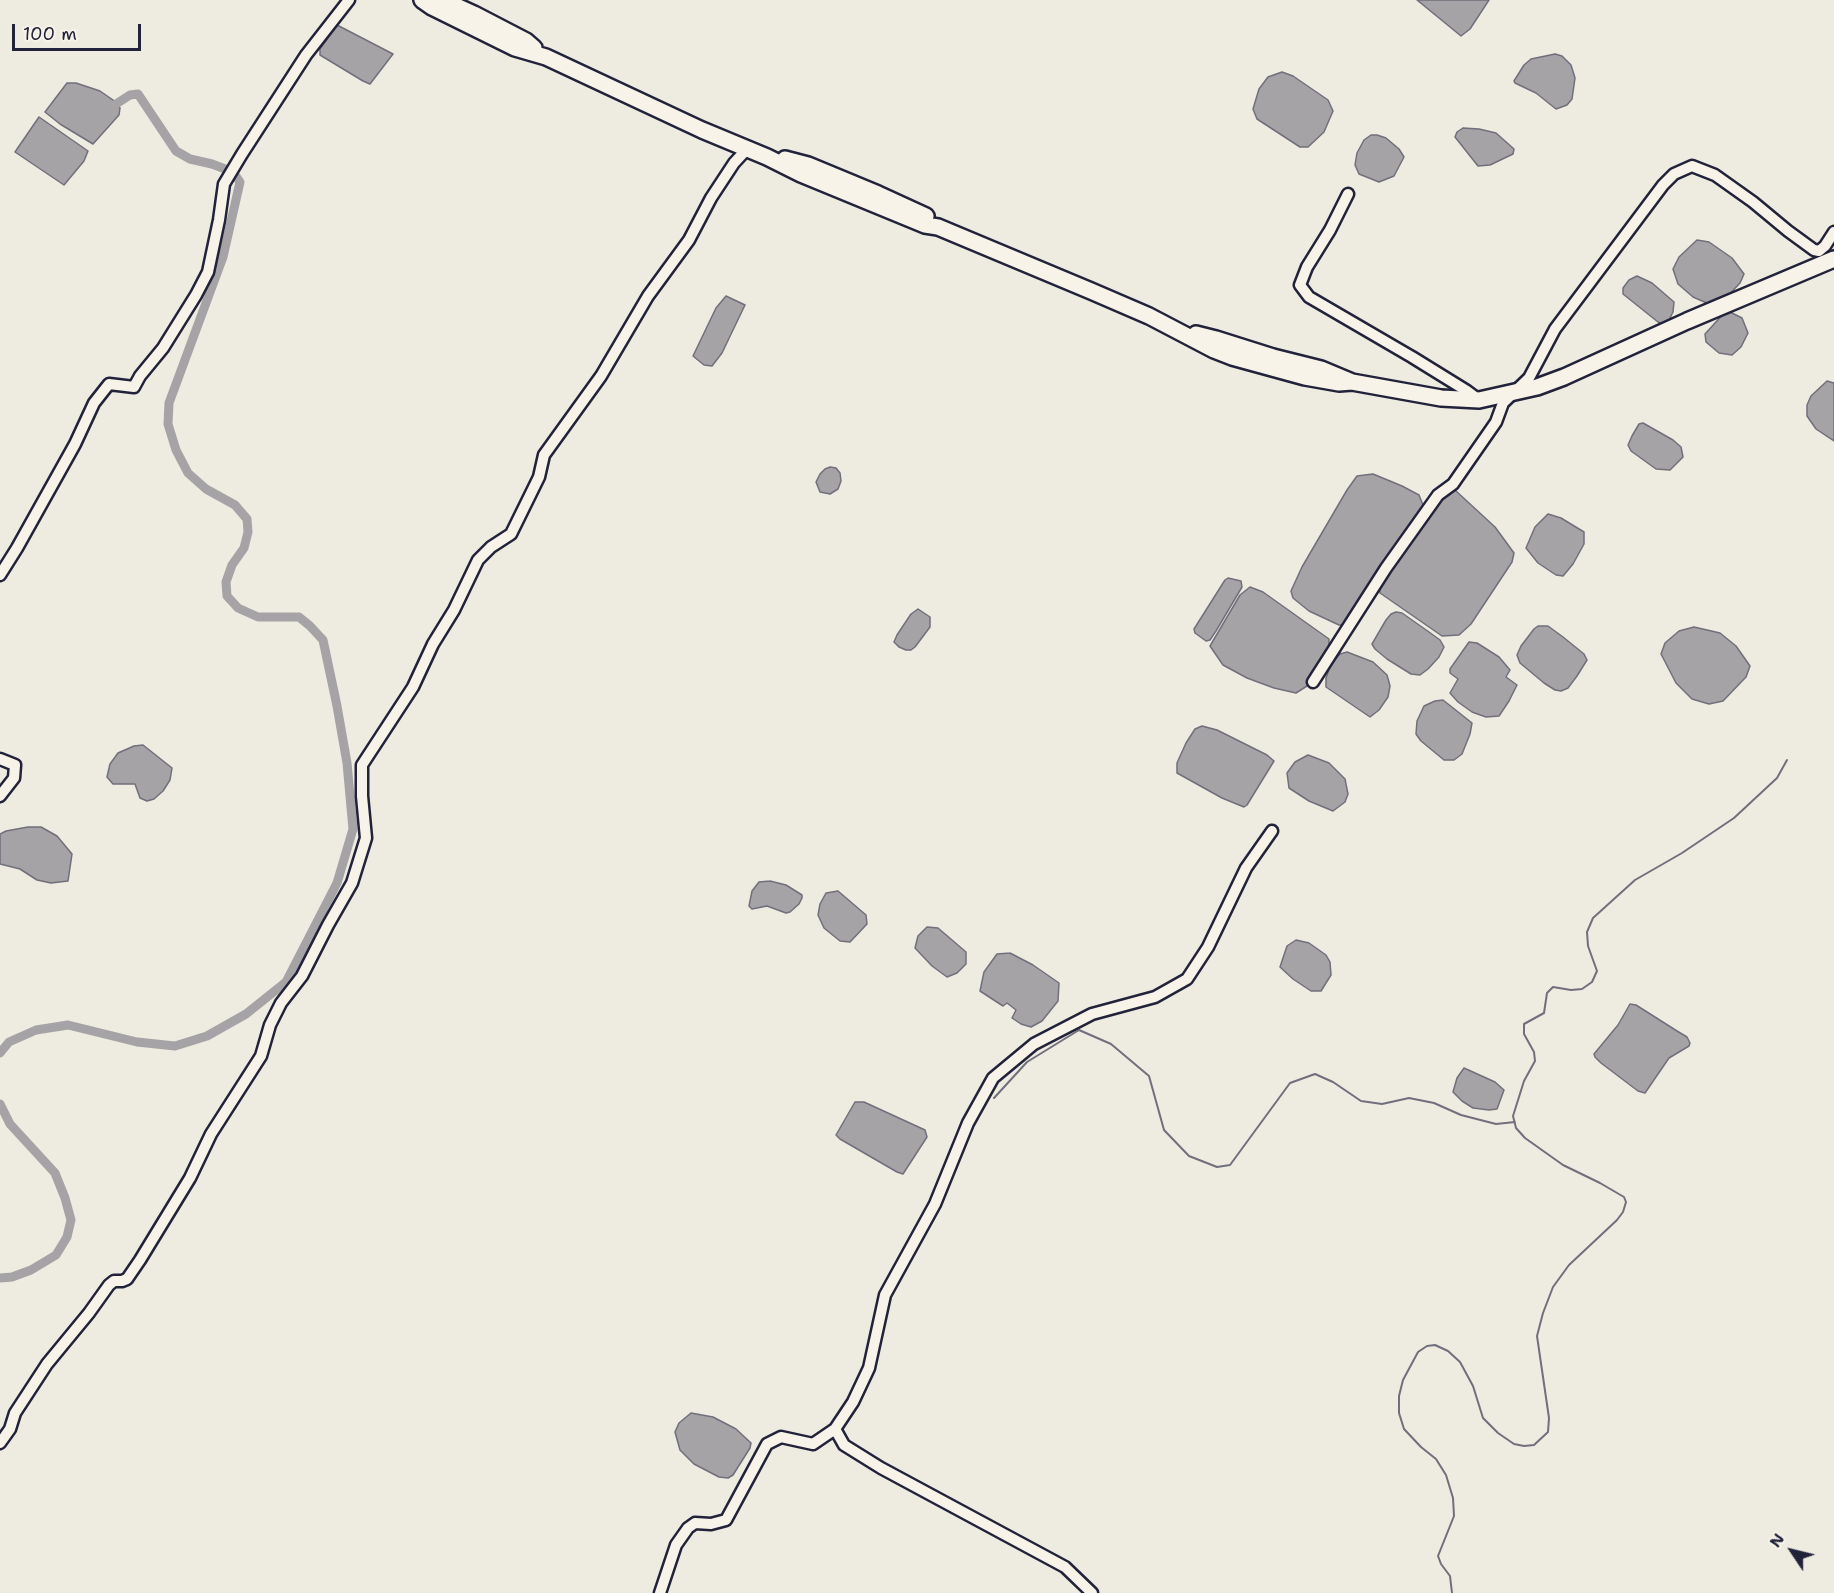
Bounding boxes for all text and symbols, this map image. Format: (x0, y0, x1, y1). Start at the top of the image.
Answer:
scale bar (15, 12, 144, 50)
text: 100 m (23, 22, 77, 46)
north arrow (1762, 1521, 1822, 1581)
text: N (1765, 1529, 1789, 1552)

